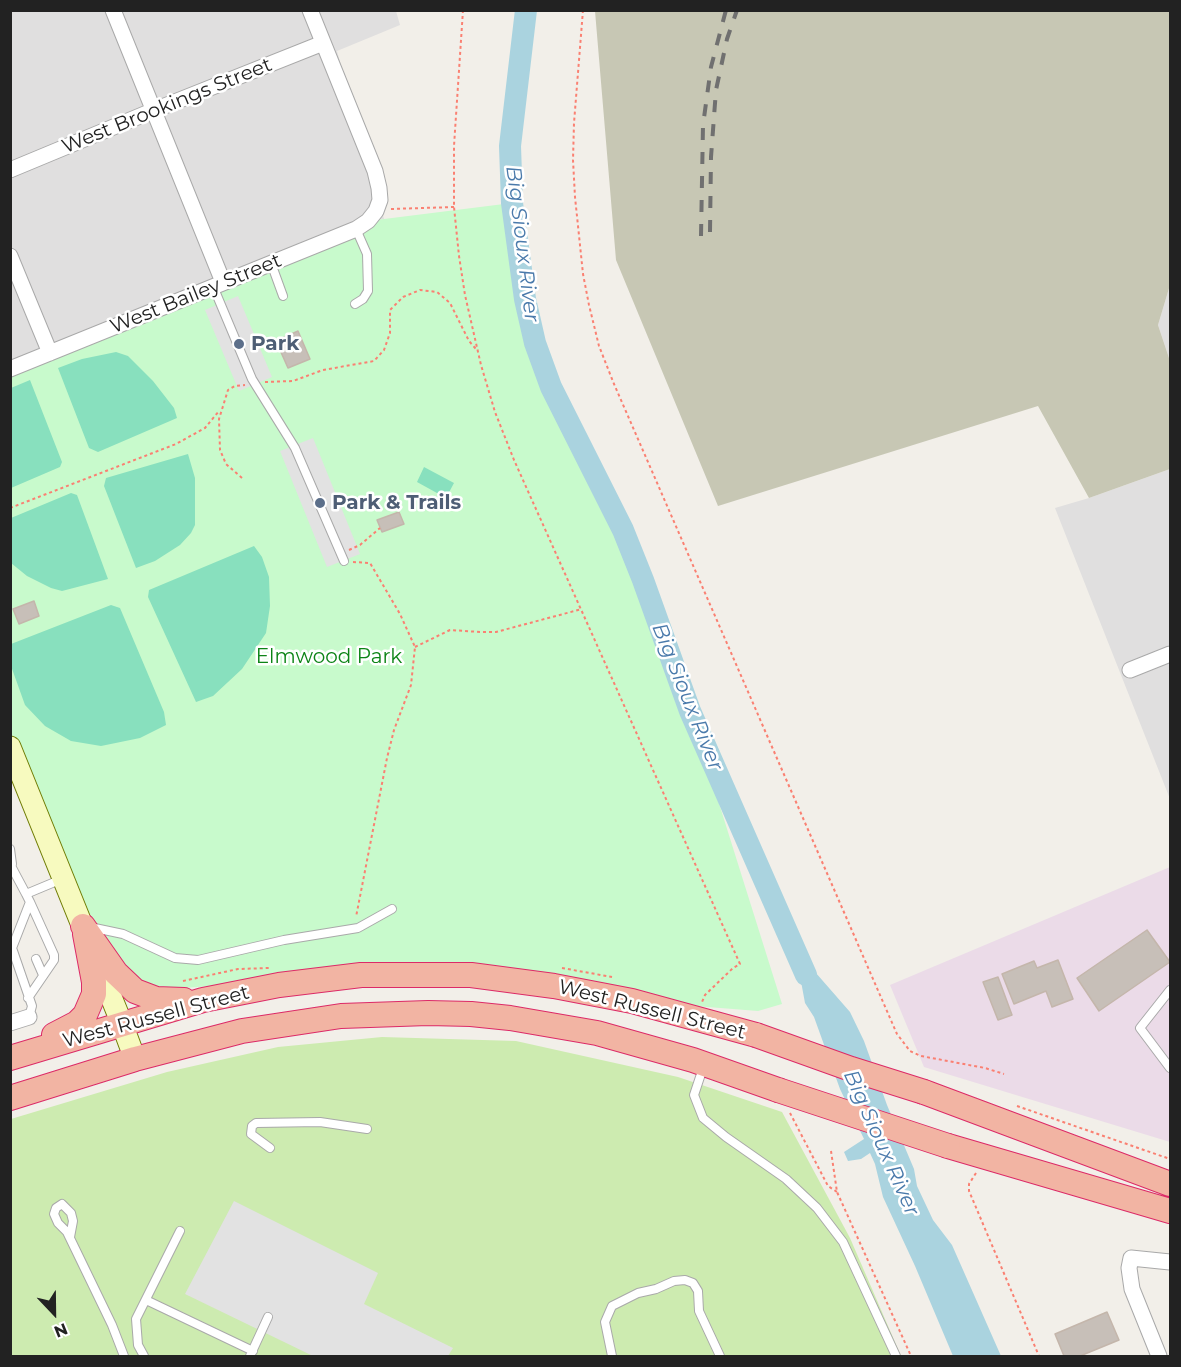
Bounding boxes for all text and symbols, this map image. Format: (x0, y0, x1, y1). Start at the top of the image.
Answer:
street label: West Brookings Street (59, 53, 275, 159)
water label: Big Sioux River (500, 165, 544, 323)
street label: West Bailey Street (107, 249, 285, 339)
place label: Park (251, 332, 299, 356)
marker: Park (232, 337, 246, 351)
place label: Park & Trails (332, 491, 461, 515)
marker: Park & Trails (313, 496, 327, 510)
water label: Big Sioux River (646, 620, 728, 774)
park label: Elmwood Park (256, 645, 402, 669)
street label: West Russell Street (556, 975, 748, 1045)
street label: West Russell Street (60, 981, 252, 1053)
water label: Big Sioux River (838, 1066, 924, 1220)
north arrow (24, 1283, 84, 1343)
text: N (51, 1319, 70, 1341)

